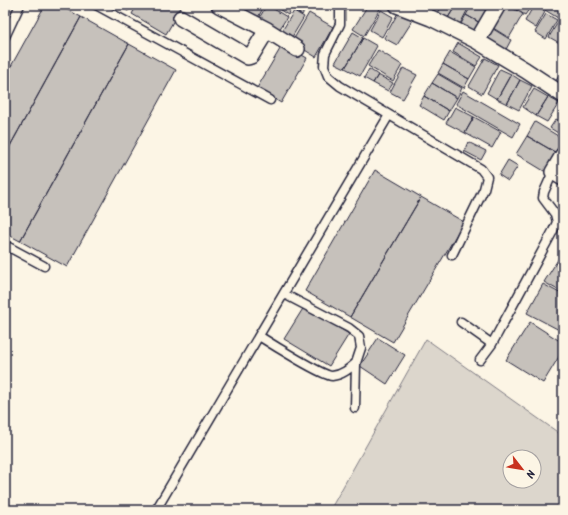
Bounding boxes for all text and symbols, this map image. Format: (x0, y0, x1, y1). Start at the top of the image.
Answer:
north arrow (502, 449, 542, 489)
text: N (520, 466, 539, 481)

